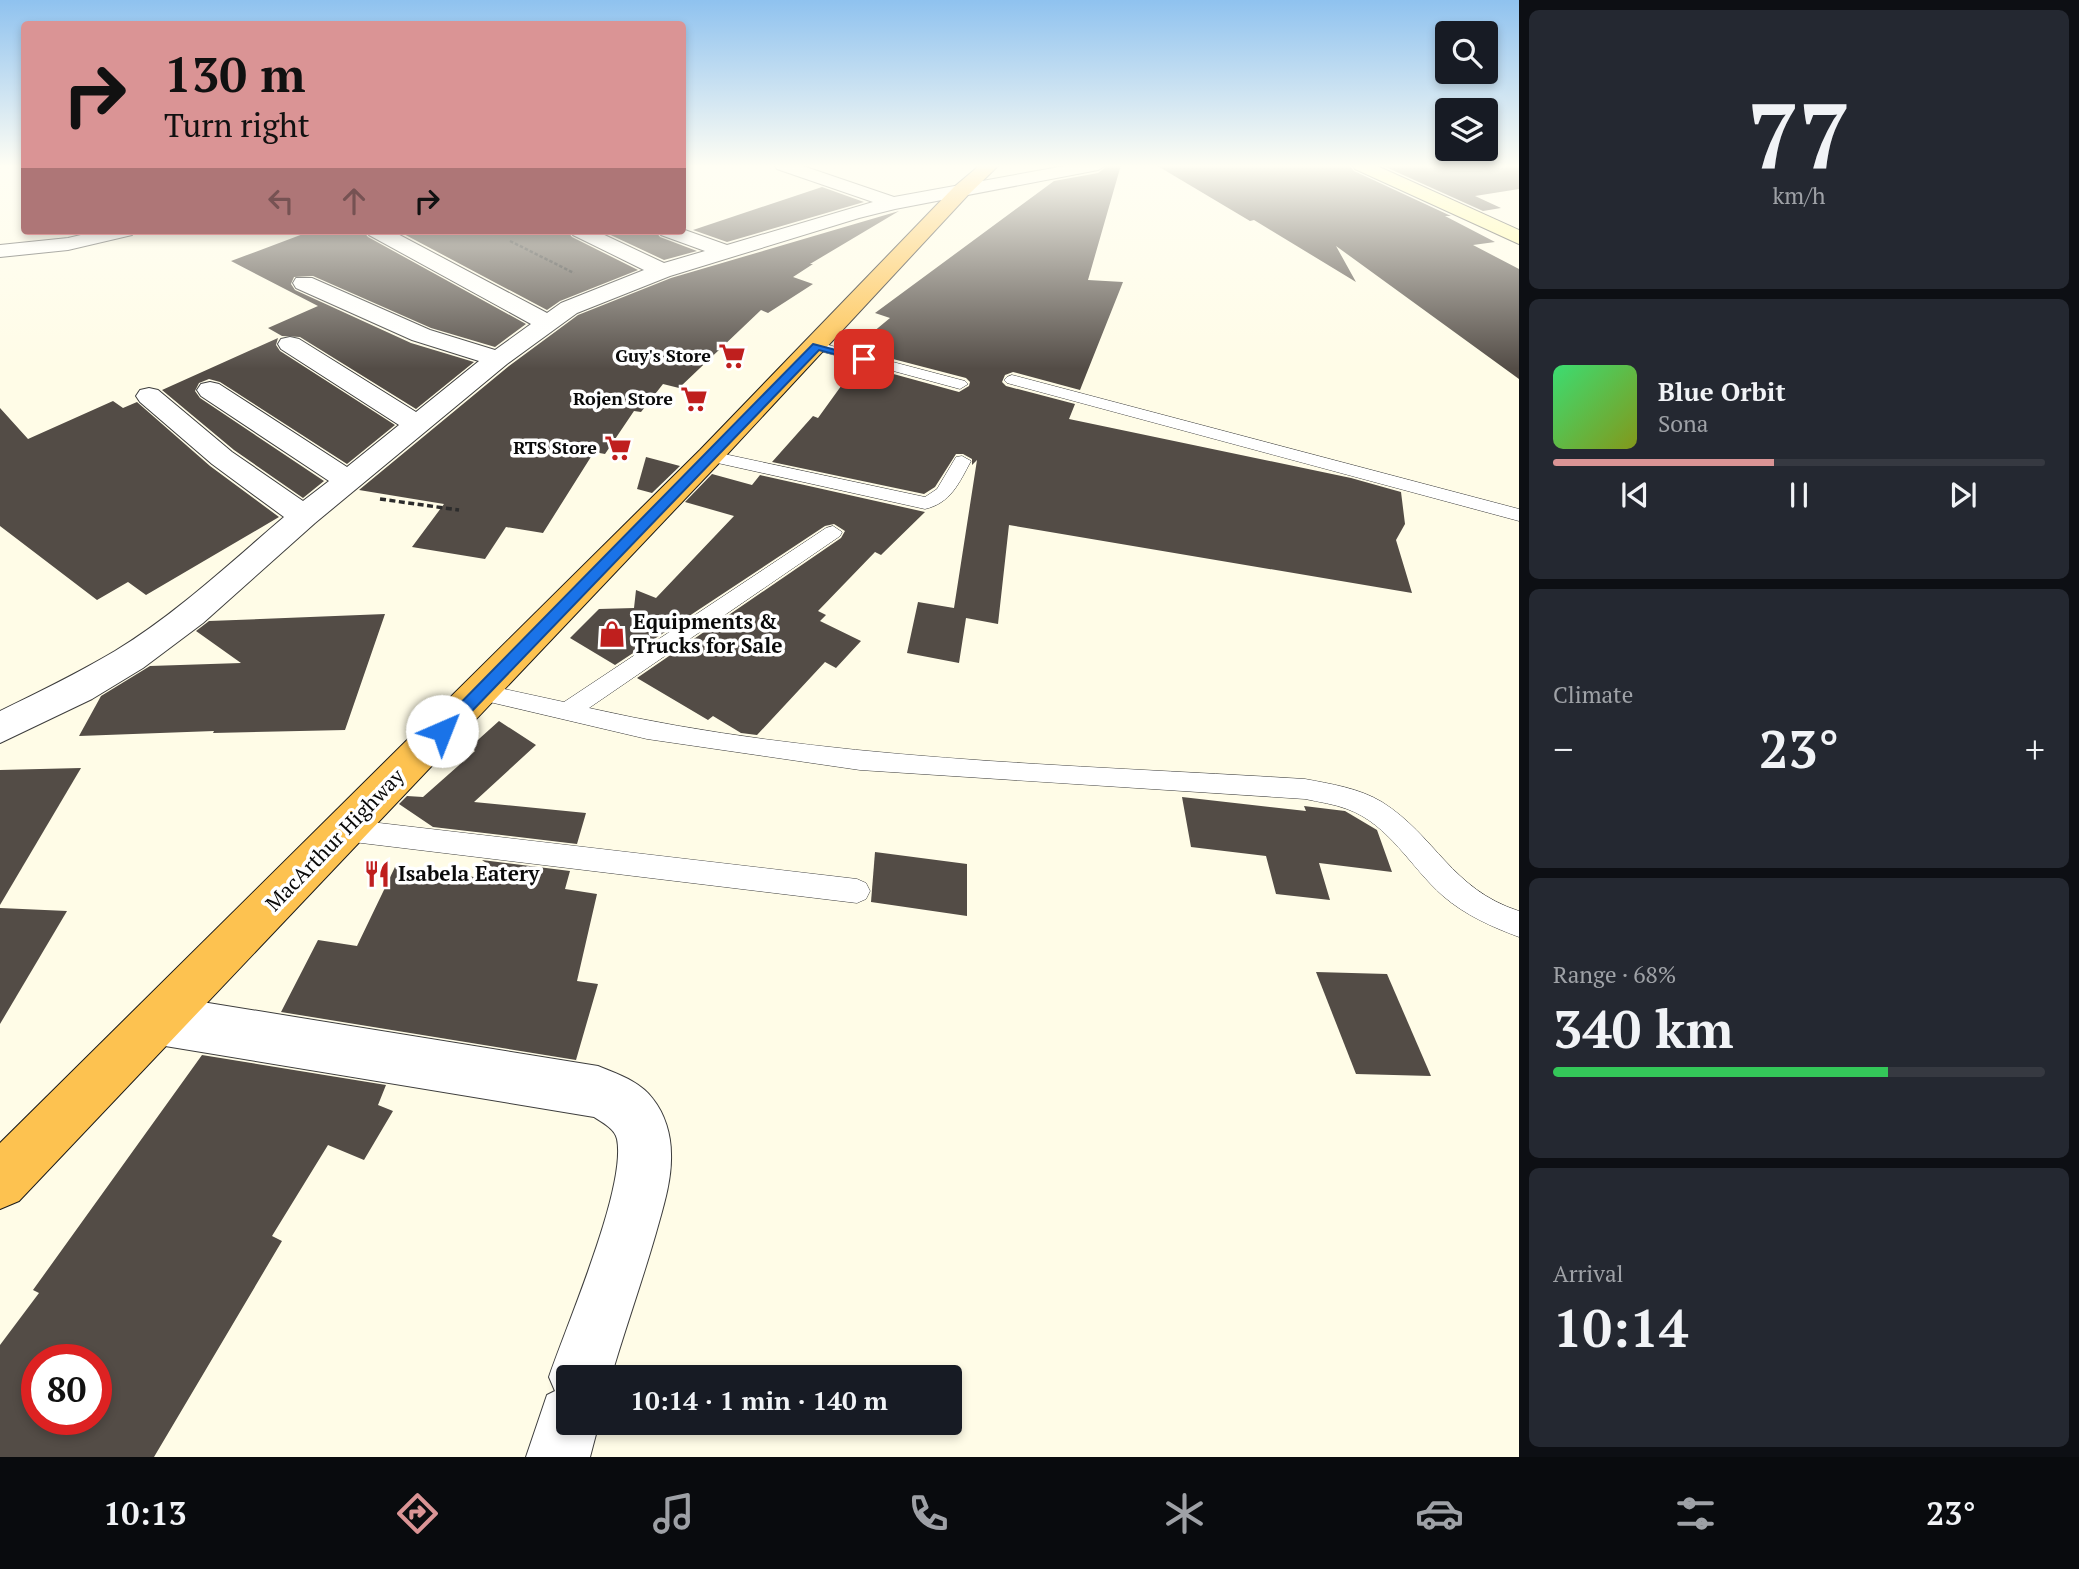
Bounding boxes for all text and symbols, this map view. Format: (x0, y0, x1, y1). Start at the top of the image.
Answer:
map controls (1435, 21, 1498, 161)
button: search (1435, 21, 1498, 84)
text: 130 m (164, 41, 306, 106)
icon: right (49, 49, 140, 140)
text: 77 (1748, 74, 1850, 195)
button: layers (1435, 98, 1498, 161)
text: Turn right (164, 104, 310, 146)
text: km/h (1772, 180, 1826, 211)
icon: left (262, 182, 300, 220)
icon: ahead (335, 182, 373, 220)
icon: right (408, 182, 446, 220)
pin (834, 329, 894, 389)
icon: arrive (845, 340, 883, 378)
supermarket icon: Guy's Store (717, 341, 747, 371)
place label: Guy's Store (615, 343, 711, 367)
text: Blue Orbit (1658, 374, 1786, 408)
supermarket icon: Rojen Store (679, 384, 709, 414)
place label: Rojen Store (573, 386, 673, 410)
text: Sona (1658, 408, 1708, 439)
supermarket icon: RTS Store (603, 433, 633, 463)
place label: RTS Store (513, 435, 597, 459)
icon: previous (1616, 476, 1654, 514)
icon: pause (1780, 476, 1818, 514)
icon: next (1944, 476, 1982, 514)
place label: Equipments & Trucks for Sale (633, 607, 782, 659)
shop icon: Equipments & Trucks for Sale (597, 619, 627, 649)
text: Climate (1553, 679, 1633, 710)
position arrow (405, 694, 479, 768)
text: 23° (1759, 714, 1839, 783)
text: − (1553, 724, 1573, 774)
text: + (2025, 724, 2045, 774)
street label: MacArthur Highway (259, 762, 410, 917)
restaurant icon: Isabela Eatery (362, 859, 392, 889)
place label: Isabela Eatery (398, 859, 540, 887)
text: Range · 68% (1553, 959, 1676, 990)
text: 340 km (1553, 994, 1734, 1063)
text: Arrival (1553, 1258, 1624, 1289)
text: 10:14 (1553, 1293, 1688, 1362)
speed limit sign: 80 (21, 1344, 112, 1435)
text: 10:14 · 1 min · 140 m (630, 1383, 888, 1417)
icon: directions (393, 1489, 442, 1538)
icon: music (649, 1489, 698, 1538)
icon: phone (904, 1489, 953, 1538)
icon: climate (1160, 1489, 1209, 1538)
icon: car (1415, 1489, 1464, 1538)
icon: filters (1671, 1489, 1720, 1538)
text: 10:13 (103, 1492, 187, 1534)
text: 23° (1926, 1492, 1976, 1534)

